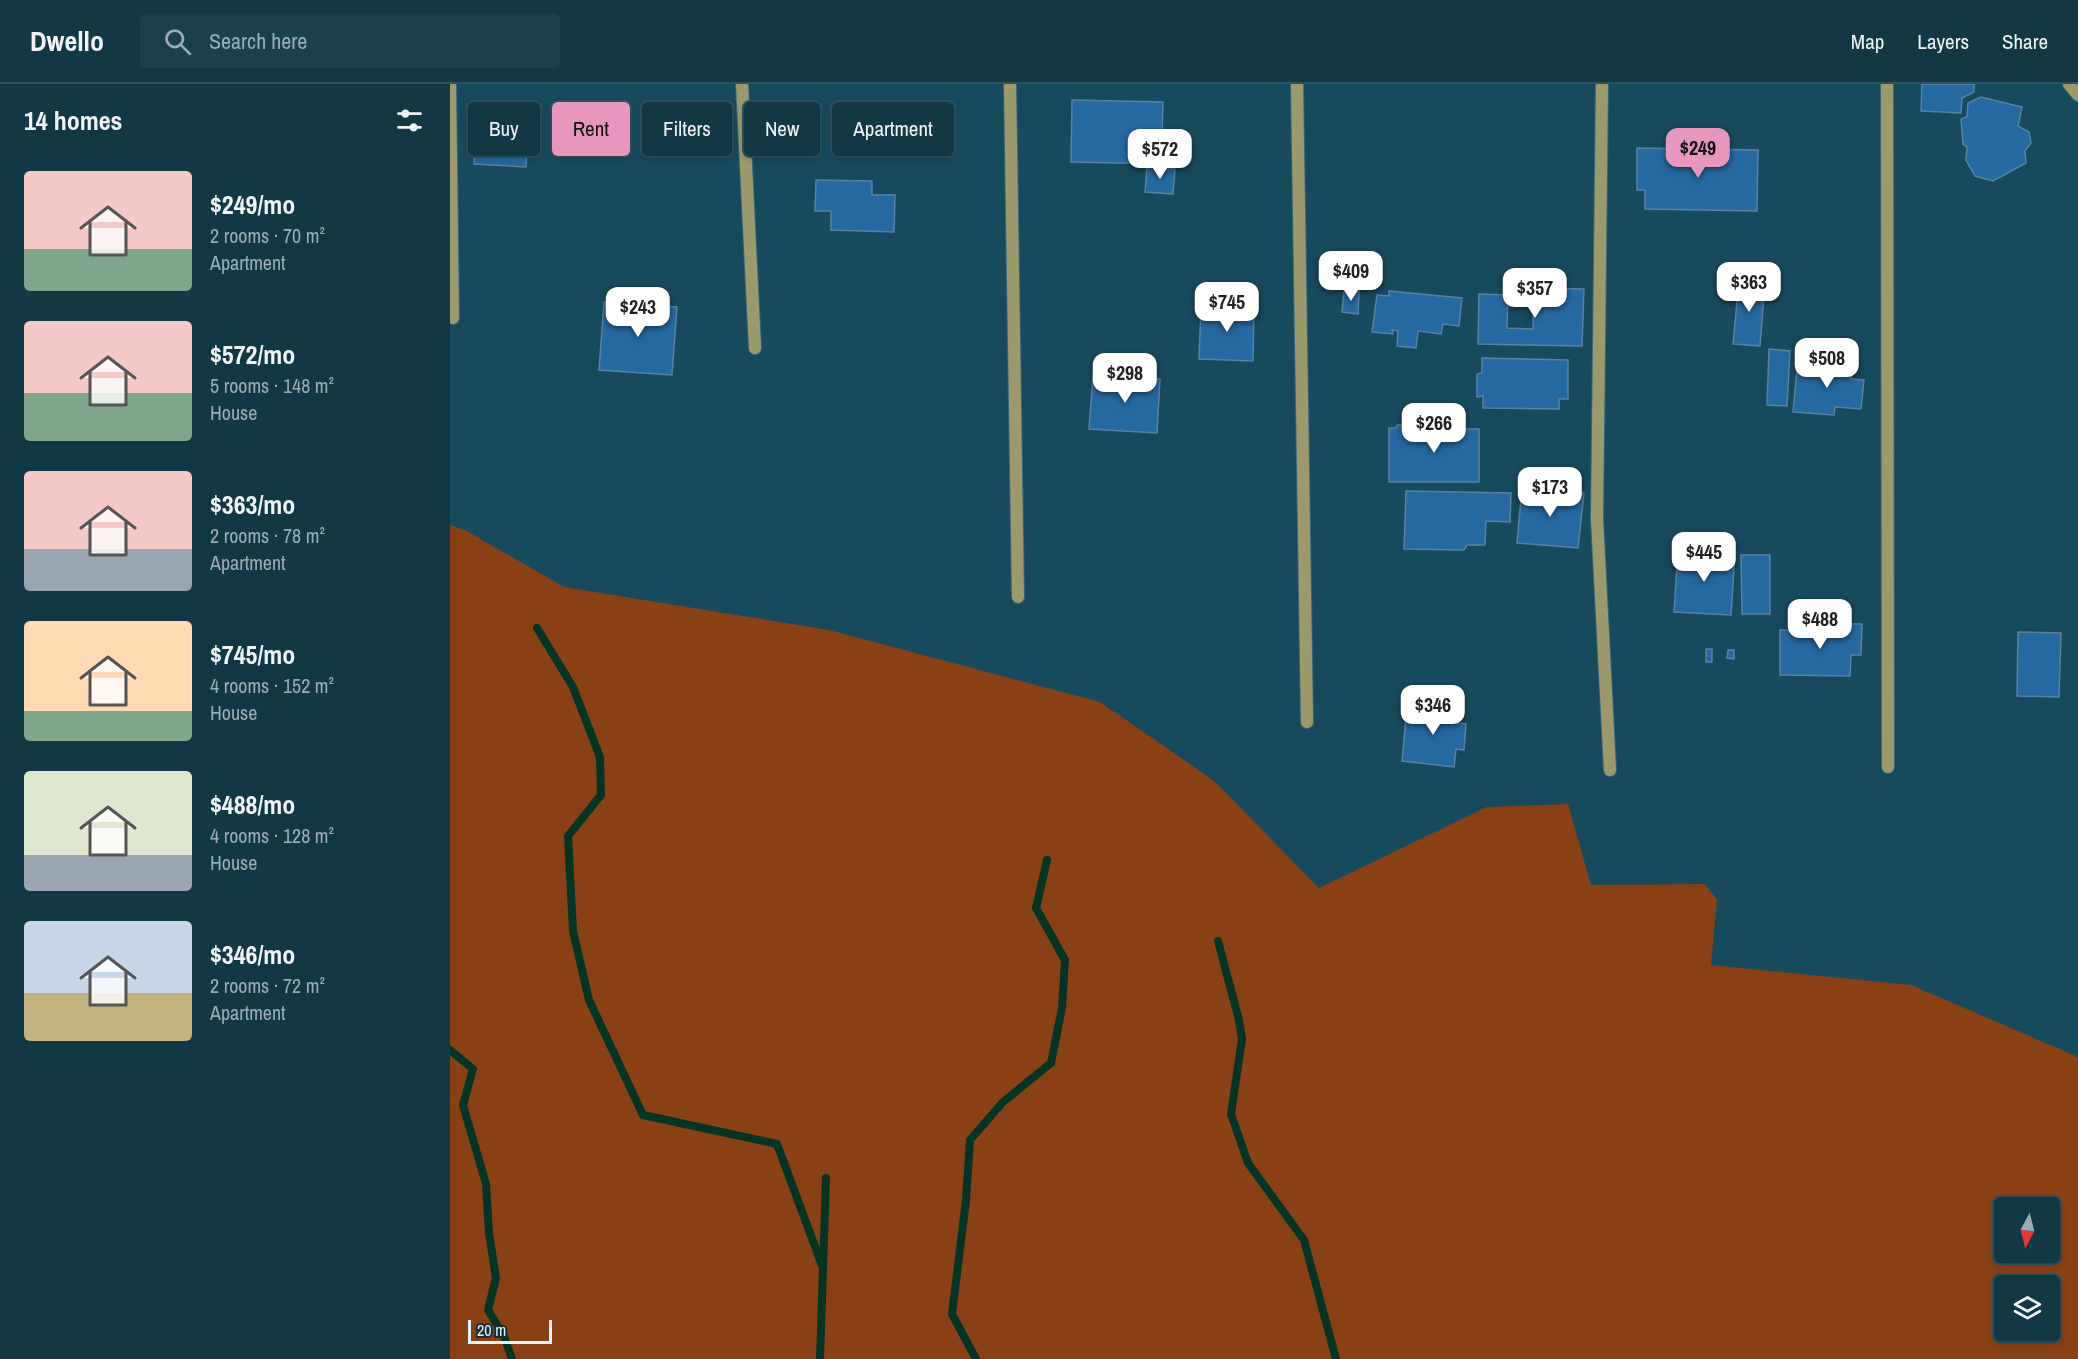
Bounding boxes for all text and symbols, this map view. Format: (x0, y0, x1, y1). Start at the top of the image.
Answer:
search box (140, 14, 560, 68)
text: Dwello (30, 22, 104, 60)
icon: search (161, 25, 194, 58)
text: Search here (209, 26, 307, 56)
text: Map (1851, 27, 1884, 56)
text: Layers (1917, 27, 1969, 56)
text: Share (2002, 27, 2048, 56)
chip: Buy (468, 102, 540, 156)
chip: Rent (552, 102, 630, 156)
chip: Filters (642, 102, 732, 156)
chip: New (744, 102, 820, 156)
chip: Apartment (832, 102, 954, 156)
text: 14 homes (24, 103, 122, 138)
icon: filters (393, 104, 426, 137)
pin: $249 (1662, 128, 1734, 179)
pin: $572 (1124, 129, 1196, 180)
text: $249 (1680, 134, 1716, 161)
text: $572 (1142, 135, 1178, 162)
text: $249/mo (210, 187, 295, 222)
icon: home (72, 195, 144, 267)
text: 2 rooms · 70 m² (210, 222, 325, 249)
text: Apartment (210, 249, 286, 276)
pin: $409 (1315, 251, 1387, 302)
text: $409 (1333, 257, 1369, 284)
pin: $363 (1713, 262, 1785, 313)
pin: $357 (1499, 268, 1571, 319)
text: $363 (1731, 268, 1767, 295)
text: $357 (1517, 274, 1553, 301)
pin: $745 (1191, 282, 1263, 333)
pin: $243 (602, 287, 674, 338)
text: $745 (1209, 288, 1245, 315)
text: $243 (620, 293, 656, 320)
text: $572/mo (210, 337, 295, 372)
pin: $508 (1791, 338, 1863, 389)
text: $508 (1809, 344, 1845, 371)
icon: home (72, 345, 144, 417)
pin: $298 (1089, 353, 1161, 404)
text: $298 (1107, 359, 1143, 386)
text: 5 rooms · 148 m² (210, 372, 334, 399)
text: House (210, 399, 257, 426)
pin: $266 (1398, 403, 1470, 454)
text: $266 (1416, 409, 1452, 436)
pin: $173 (1514, 467, 1586, 518)
text: $173 (1532, 473, 1568, 500)
text: $363/mo (210, 487, 295, 522)
icon: home (72, 495, 144, 567)
text: 2 rooms · 78 m² (210, 522, 325, 549)
pin: $445 (1668, 532, 1740, 583)
text: $445 (1686, 538, 1722, 565)
text: Apartment (210, 549, 286, 576)
pin: $488 (1784, 599, 1856, 650)
text: $488 (1802, 605, 1838, 632)
text: $745/mo (210, 637, 295, 672)
icon: home (72, 645, 144, 717)
text: 4 rooms · 152 m² (210, 672, 334, 699)
pin: $346 (1397, 685, 1469, 736)
text: $346 (1415, 691, 1451, 718)
text: House (210, 699, 257, 726)
text: $488/mo (210, 787, 295, 822)
icon: home (72, 795, 144, 867)
text: 4 rooms · 128 m² (210, 822, 334, 849)
text: House (210, 849, 257, 876)
text: $346/mo (210, 937, 295, 972)
icon: home (72, 945, 144, 1017)
text: 2 rooms · 72 m² (210, 972, 325, 999)
text: Apartment (210, 999, 286, 1026)
north arrow (1994, 1197, 2060, 1263)
map controls (1994, 1197, 2060, 1341)
button: layers (1994, 1275, 2060, 1341)
scale bar (468, 1317, 552, 1344)
text: 20 m (477, 1319, 506, 1341)

